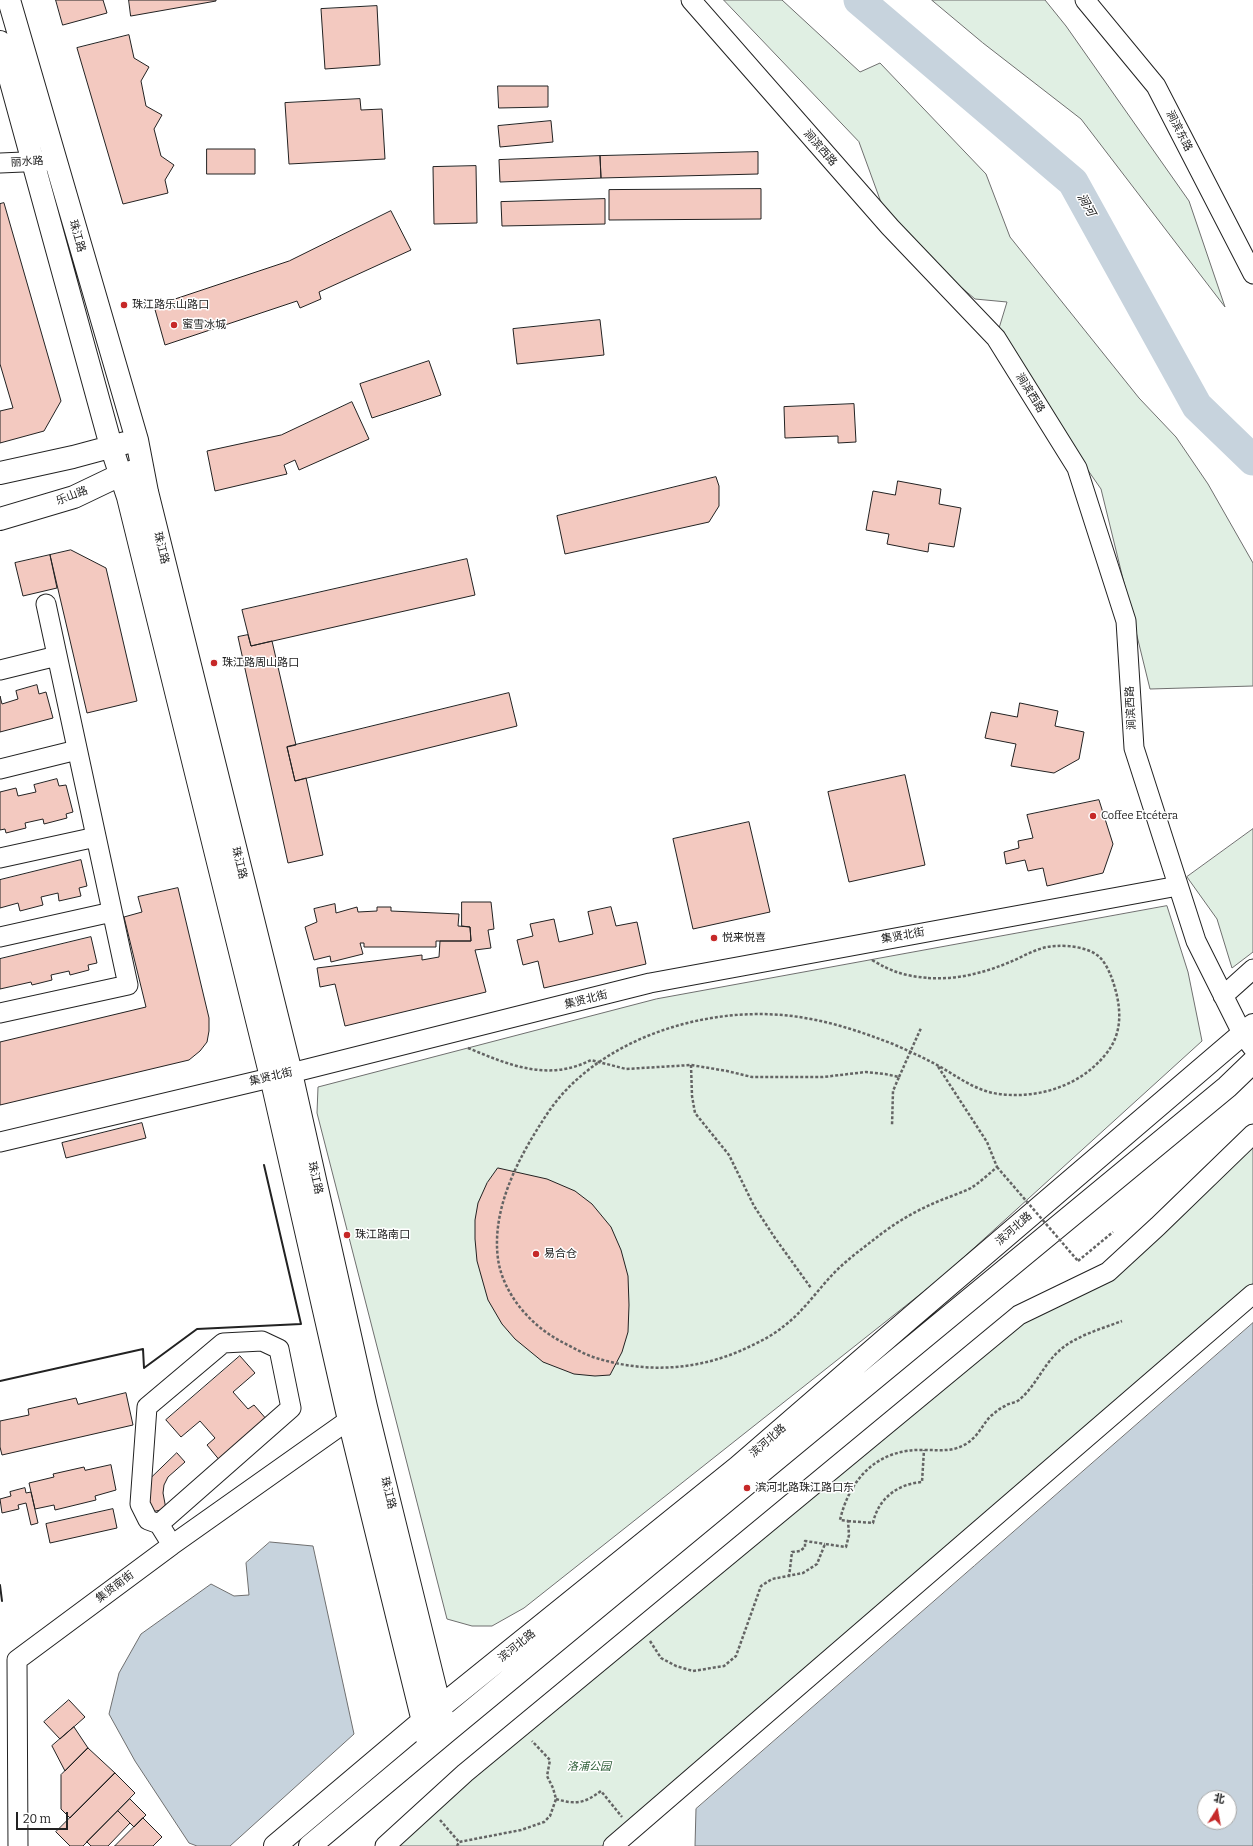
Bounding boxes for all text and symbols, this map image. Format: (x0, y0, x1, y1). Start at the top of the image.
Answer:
street label: 涧滨东路 (1163, 108, 1195, 154)
street label: 涧滨西路 (801, 127, 839, 169)
street label: 丽水路 (10, 155, 44, 169)
water label: 涧河 (1074, 191, 1098, 219)
street label: 珠江路 (66, 218, 88, 254)
place label: 珠江路乐山路口 (132, 298, 209, 312)
marker: 珠江路乐山路口 (119, 300, 129, 310)
place label: 蜜雪冰城 (182, 318, 226, 332)
marker: 蜜雪冰城 (169, 320, 179, 330)
street label: 涧滨西路 (1013, 371, 1047, 415)
street label: 乐山路 (54, 484, 90, 508)
street label: 珠江路 (151, 530, 171, 566)
place label: 珠江路周山路口 (222, 656, 299, 670)
marker: 珠江路周山路口 (209, 658, 219, 668)
street label: 涧滨西路 (1123, 686, 1139, 730)
place label: Coffee Etcétera (1101, 809, 1178, 823)
marker: Coffee Etcétera (1088, 811, 1098, 821)
street label: 珠江路 (229, 845, 249, 881)
street label: 集贤北街 (880, 926, 926, 946)
place label: 悦来悦喜 (722, 931, 766, 945)
marker: 悦来悦喜 (709, 933, 719, 943)
street label: 集贤北街 (563, 988, 609, 1012)
street label: 集贤北街 (248, 1066, 294, 1088)
street label: 珠江路 (305, 1160, 325, 1196)
street label: 滨河北路 (993, 1210, 1035, 1248)
place label: 珠江路南口 (355, 1228, 410, 1242)
marker: 珠江路南口 (342, 1230, 352, 1240)
place label: 易合仓 (544, 1247, 577, 1261)
marker: 易合仓 (531, 1249, 541, 1259)
street label: 滨河北路 (747, 1422, 789, 1460)
street label: 珠江路 (378, 1475, 398, 1511)
place label: 滨河北路珠江路口东 (755, 1481, 854, 1495)
marker: 滨河北路珠江路口东 (742, 1483, 752, 1493)
street label: 集贤南街 (93, 1568, 137, 1606)
street label: 滨河北路 (496, 1627, 538, 1665)
park label: 洛浦公园 (567, 1760, 611, 1774)
north arrow (1197, 1790, 1237, 1830)
text: 北 (1213, 1791, 1226, 1806)
scale bar (18, 1804, 70, 1830)
text: 20 m (23, 1812, 51, 1826)

